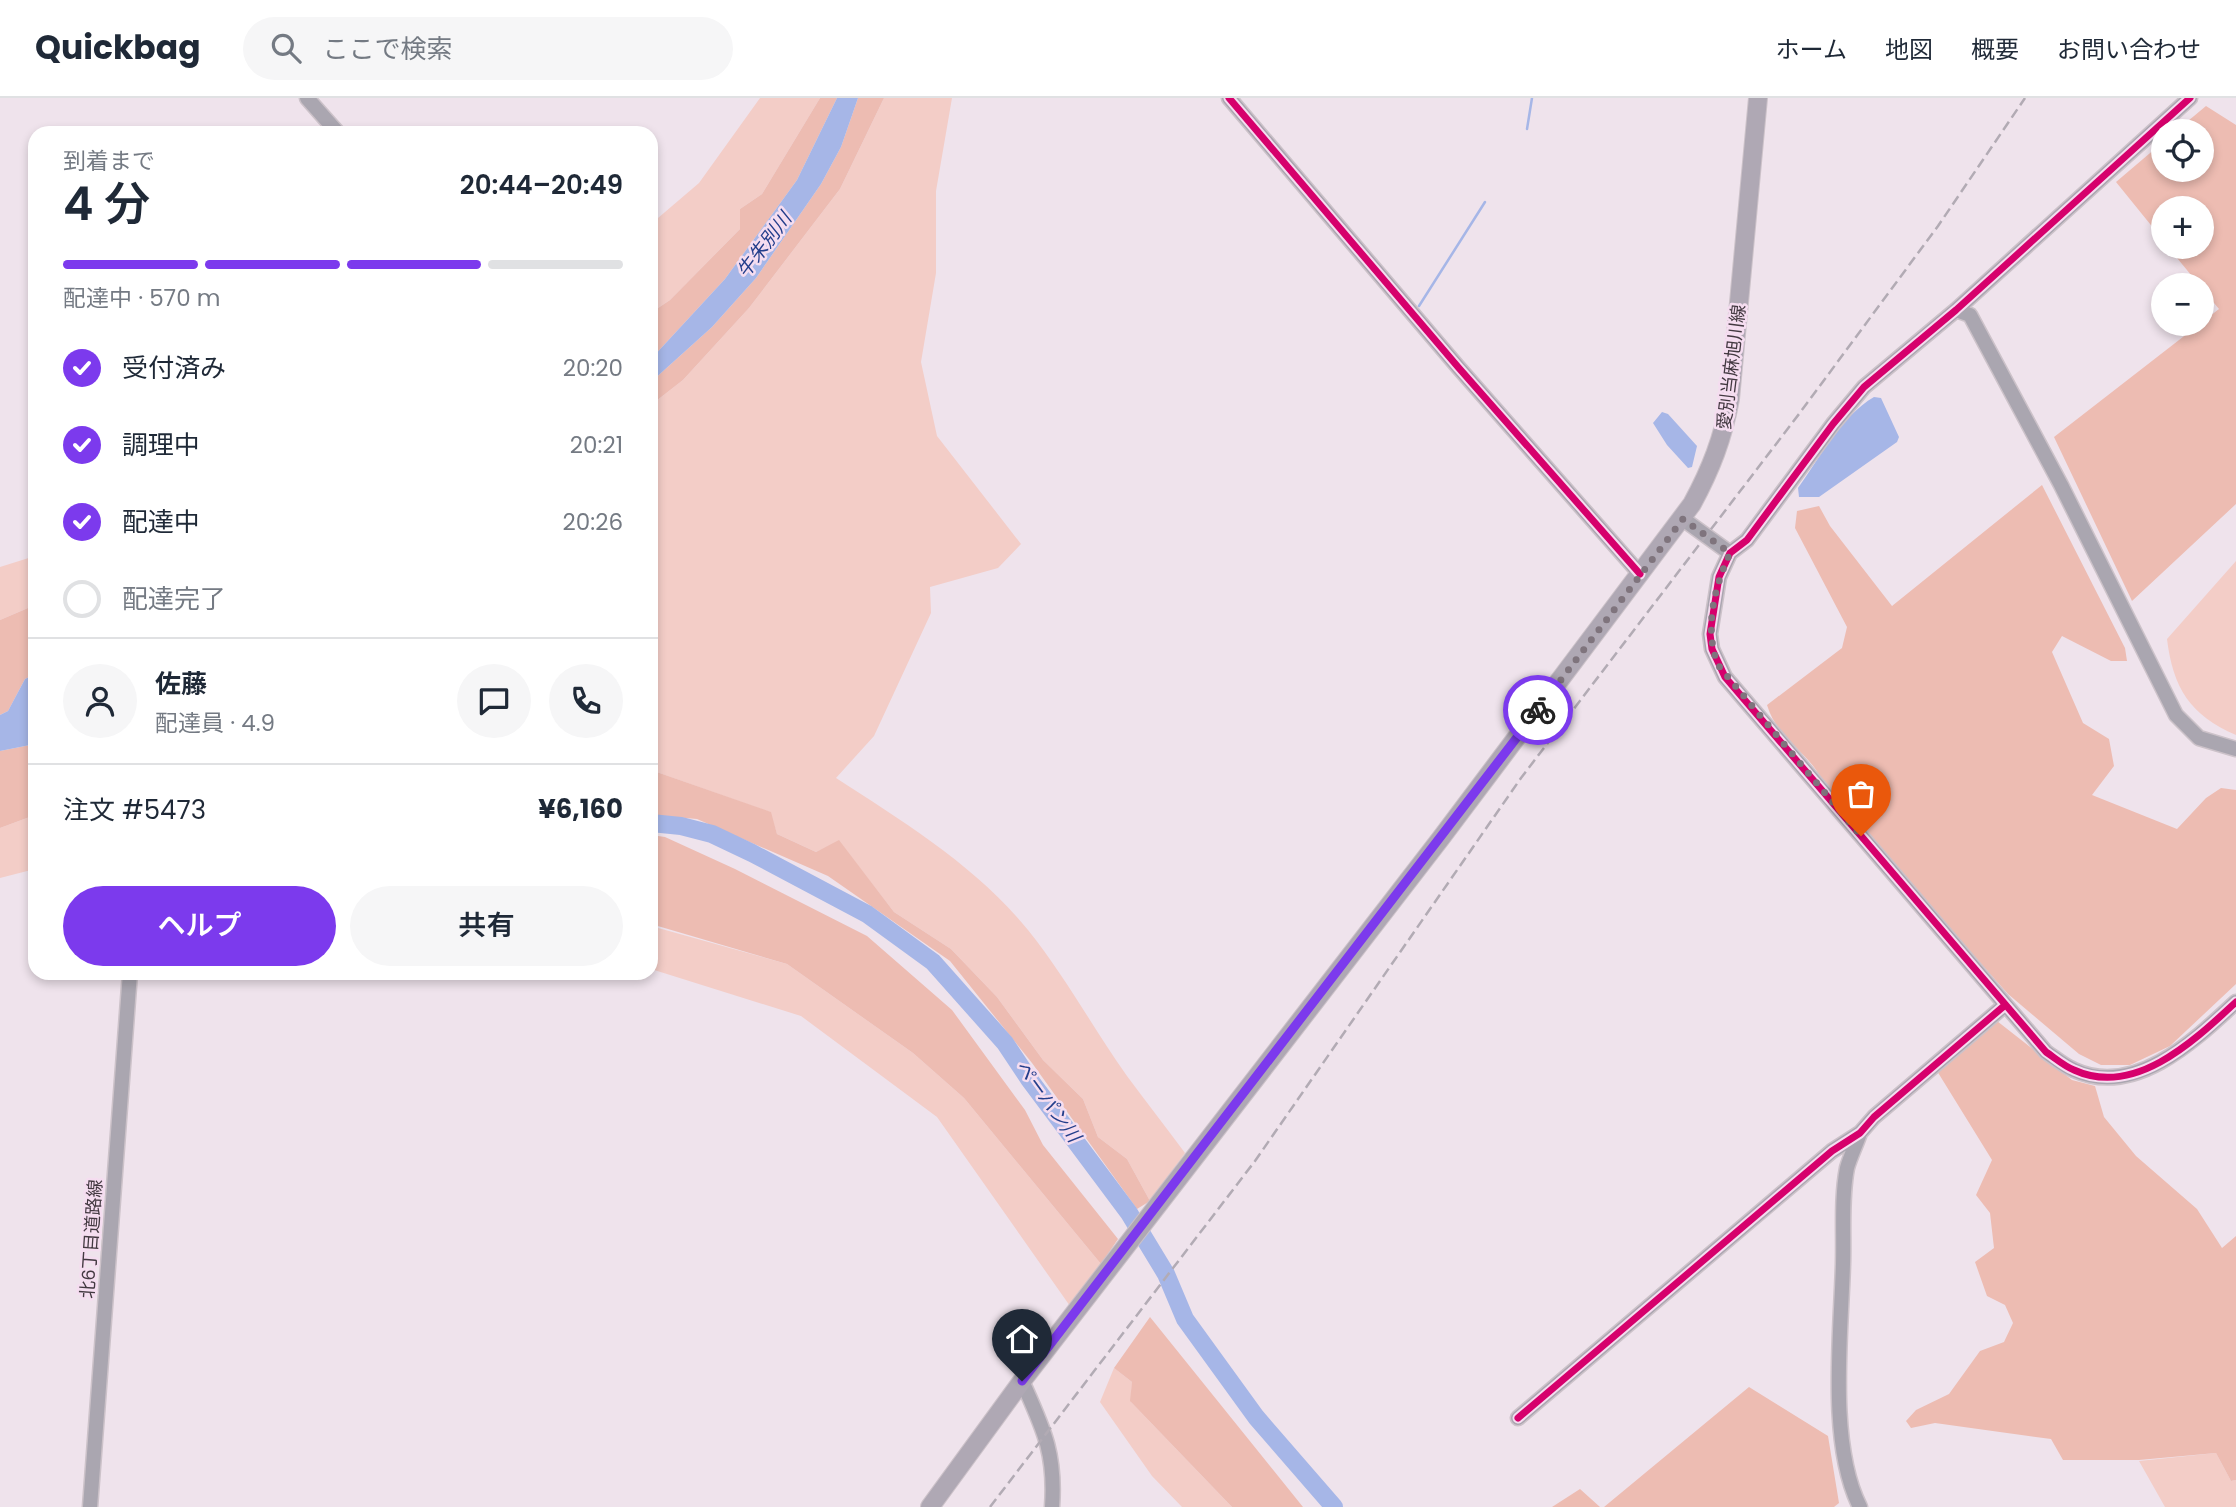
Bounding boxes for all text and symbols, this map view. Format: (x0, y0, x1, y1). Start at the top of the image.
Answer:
search box (243, 17, 733, 80)
text: Quickbag (35, 24, 201, 71)
icon: search (267, 29, 305, 67)
text: ここで検索 (323, 31, 453, 67)
text: ホーム (1776, 33, 1847, 66)
text: 地図 (1885, 33, 1933, 66)
text: 概要 (1971, 33, 2019, 66)
text: お問い合わせ (2057, 33, 2201, 66)
map controls (2151, 119, 2214, 336)
button: locate (2151, 119, 2214, 182)
text: 到着まで (63, 145, 155, 177)
text: 20:44–20:49 (460, 167, 623, 203)
text: 4 分 (63, 172, 150, 236)
button: + (2151, 196, 2214, 259)
water label: 牛朱別川 (730, 205, 799, 283)
button: − (2151, 273, 2214, 336)
text: 配達中 · 570 m (63, 282, 220, 314)
street label: 愛別当麻旭川線 (1711, 303, 1751, 431)
icon: check (63, 349, 101, 387)
text: 受付済み (122, 350, 226, 386)
text: 20:20 (563, 352, 623, 384)
icon: check (63, 426, 101, 464)
text: 調理中 (122, 427, 200, 463)
text: 20:21 (570, 429, 623, 461)
icon: check (63, 503, 101, 541)
text: 配達中 (122, 504, 200, 540)
text: 20:26 (563, 506, 623, 538)
text: 配達完了 (122, 581, 226, 617)
button: person (63, 664, 137, 738)
button: chat (457, 664, 531, 738)
button: phone (549, 664, 623, 738)
text: 佐藤 (155, 666, 207, 702)
courier (1503, 675, 1573, 745)
icon: bike (1519, 691, 1557, 729)
text: 配達員 · 4.9 (155, 707, 275, 739)
pin (1831, 764, 1891, 836)
icon: bag (1842, 775, 1880, 813)
text: ¥6,160 (538, 791, 623, 827)
text: 注文 #5473 (63, 792, 206, 828)
button: ヘルプ (63, 886, 336, 966)
button: 共有 (350, 886, 623, 966)
water label: ペーパン川 (1009, 1054, 1088, 1149)
street label: 北6丁目道路線 (74, 1179, 108, 1299)
pin (992, 1309, 1052, 1381)
icon: home (1003, 1320, 1041, 1358)

